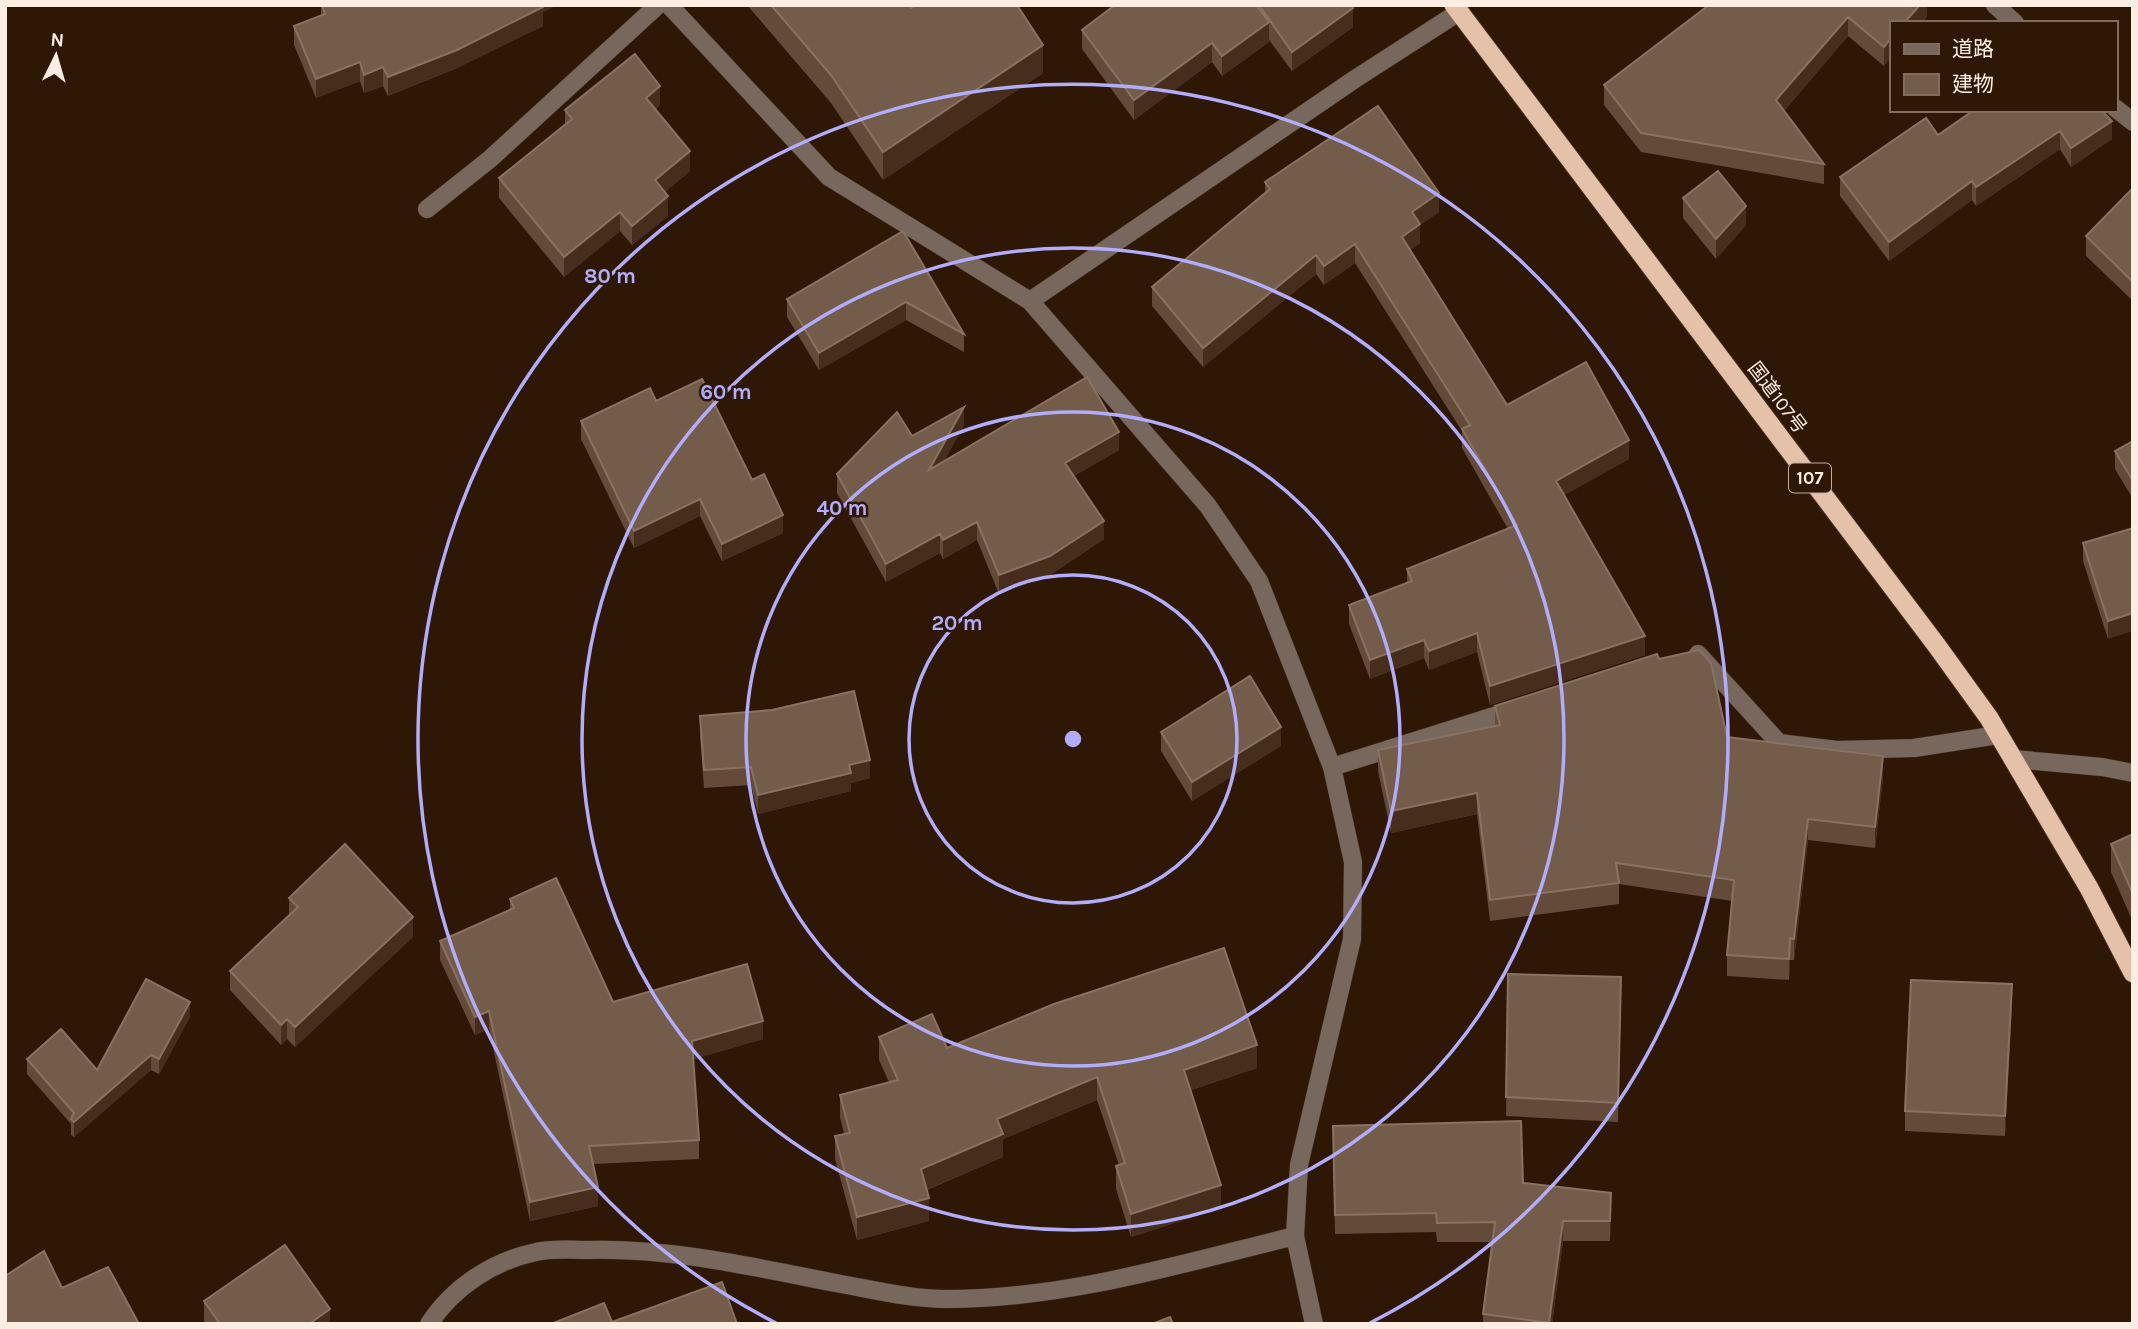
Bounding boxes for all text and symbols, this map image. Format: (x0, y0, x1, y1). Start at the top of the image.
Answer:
north arrow (21, 21, 91, 91)
legend (1890, 21, 2117, 112)
text: N (50, 29, 65, 52)
text: 道路 (1952, 37, 1994, 61)
text: 建物 (1952, 72, 1994, 96)
text: 80 m (584, 264, 636, 288)
street label: 国道107号 (1743, 358, 1811, 438)
text: 60 m (700, 380, 752, 404)
road number: 107 (1789, 464, 1831, 492)
text: 40 m (816, 496, 868, 520)
text: 20 m (931, 611, 983, 635)
centre of rings (1061, 727, 1085, 751)

